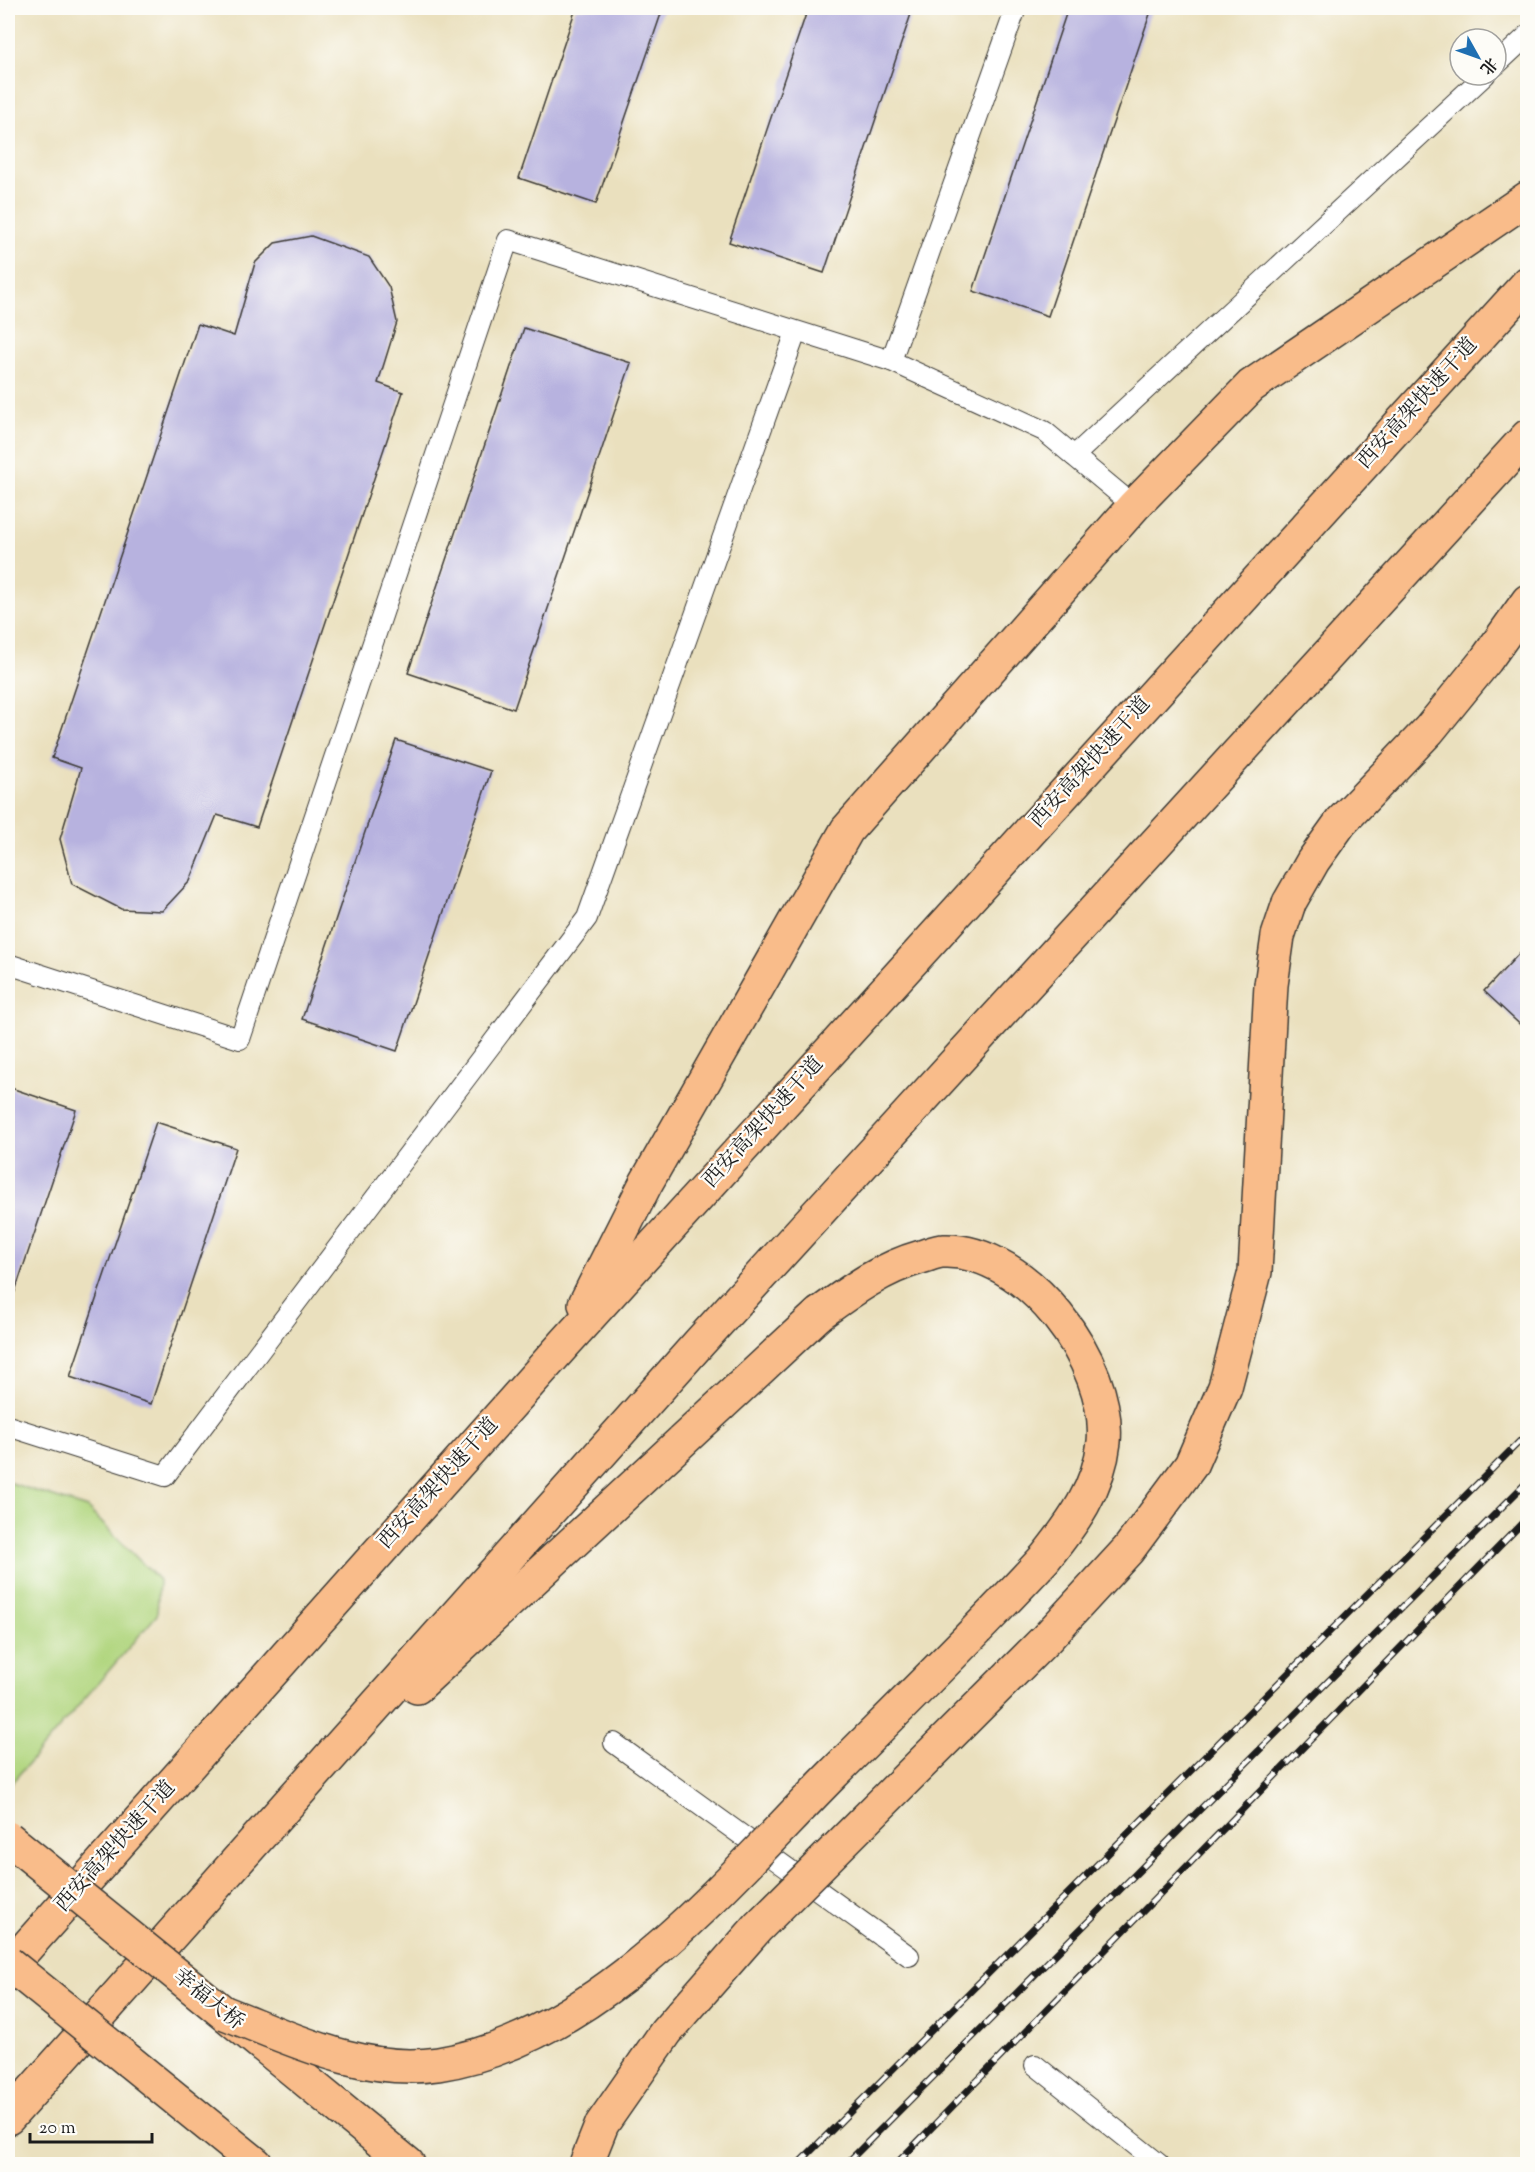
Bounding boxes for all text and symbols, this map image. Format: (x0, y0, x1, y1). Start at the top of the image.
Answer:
north arrow (1448, 27, 1508, 87)
text: 北 (1474, 52, 1502, 79)
street label: 西安高架快速干道 (1351, 332, 1485, 476)
street label: 西安高架快速干道 (1024, 691, 1158, 835)
street label: 西安高架快速干道 (697, 1051, 831, 1195)
street label: 西安高架快速干道 (372, 1412, 506, 1556)
street label: 西安高架快速干道 (49, 1775, 183, 1919)
street label: 幸福大桥 (166, 1962, 250, 2038)
scale bar (30, 2106, 152, 2144)
text: 20 m (39, 2116, 76, 2142)

